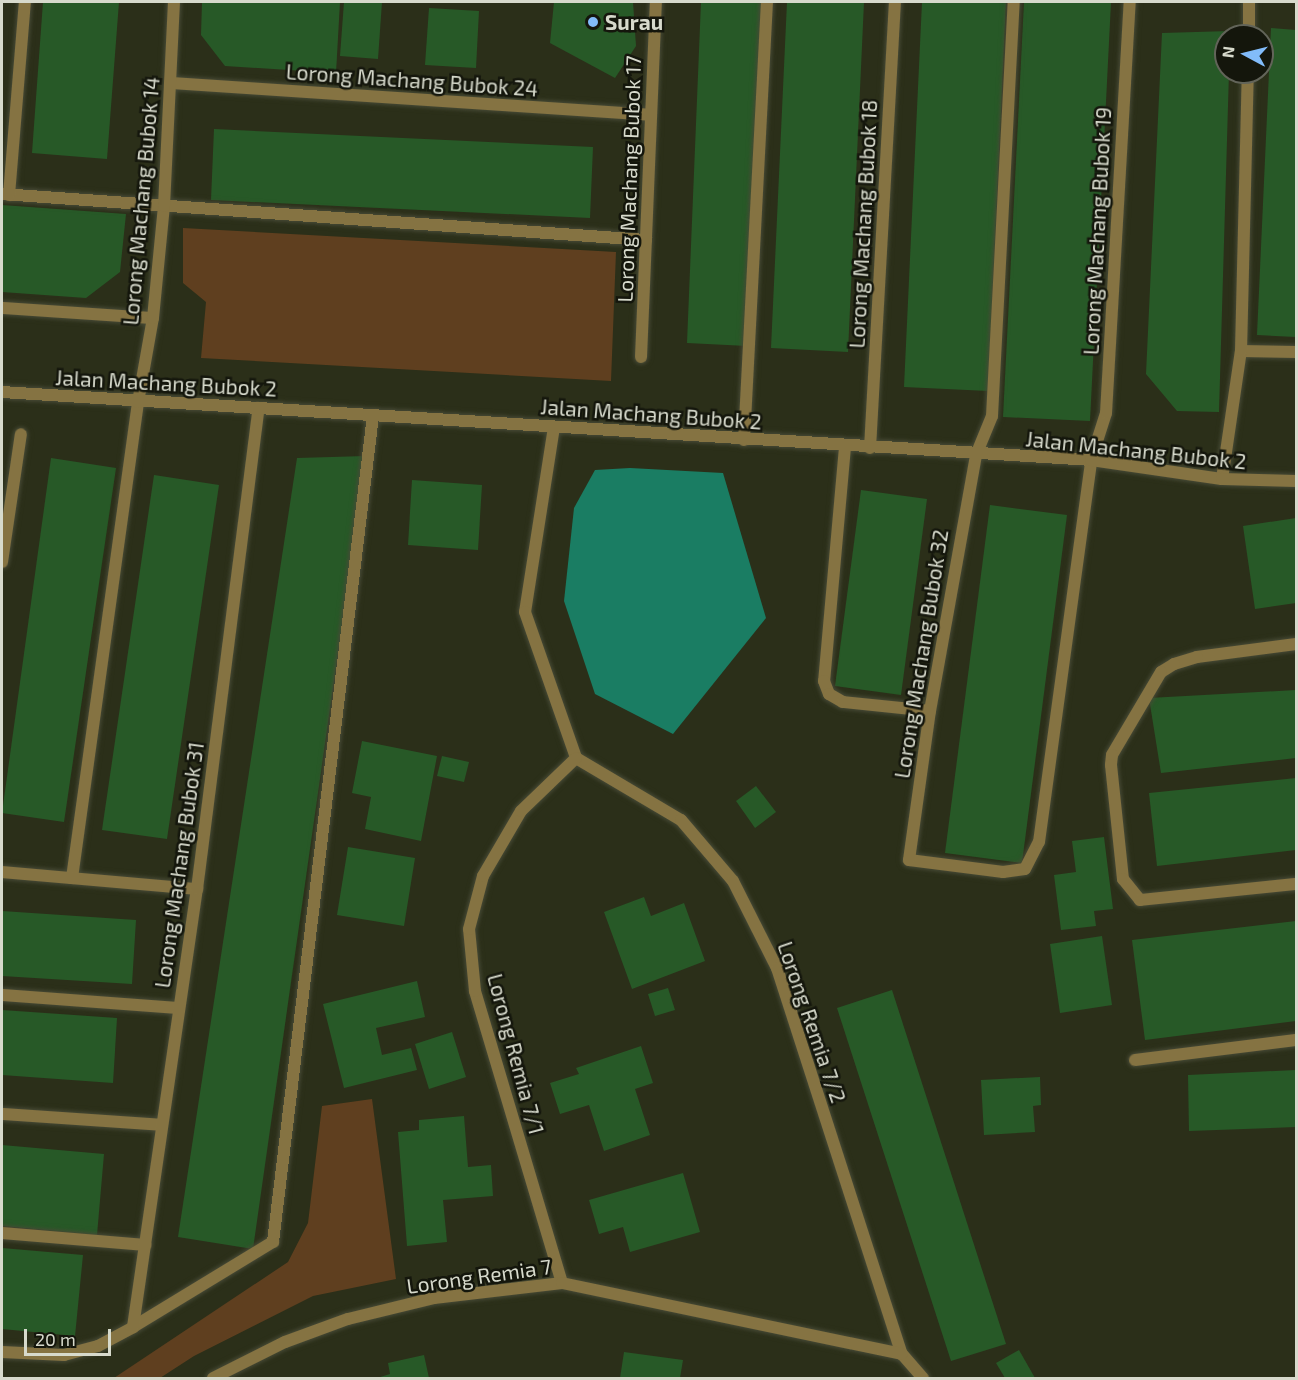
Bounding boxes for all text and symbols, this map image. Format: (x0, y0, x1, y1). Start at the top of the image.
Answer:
place label: Surau (605, 9, 663, 35)
marker: Surau (586, 15, 600, 29)
north arrow (1214, 24, 1274, 84)
text: N (1217, 45, 1238, 59)
street label: Lorong Machang Bubok 17 (612, 55, 646, 303)
street label: Lorong Machang Bubok 24 (285, 59, 539, 101)
street label: Lorong Machang Bubok 14 (118, 76, 164, 326)
street label: Lorong Machang Bubok 18 (844, 99, 882, 349)
street label: Lorong Machang Bubok 19 (1078, 106, 1116, 356)
street label: Jalan Machang Bubok 2 (55, 365, 277, 401)
street label: Jalan Machang Bubok 2 (539, 394, 763, 434)
street label: Jalan Machang Bubok 2 (1024, 426, 1248, 474)
street label: Lorong Machang Bubok 32 (889, 528, 953, 780)
street label: Lorong Machang Bubok 31 (149, 740, 209, 990)
street label: Lorong Remia 7/2 (773, 938, 851, 1106)
street label: Lorong Remia 7/1 (482, 971, 550, 1137)
street label: Lorong Remia 7 (405, 1253, 553, 1299)
scale bar (27, 1317, 114, 1355)
text: 20 m (35, 1328, 76, 1350)

